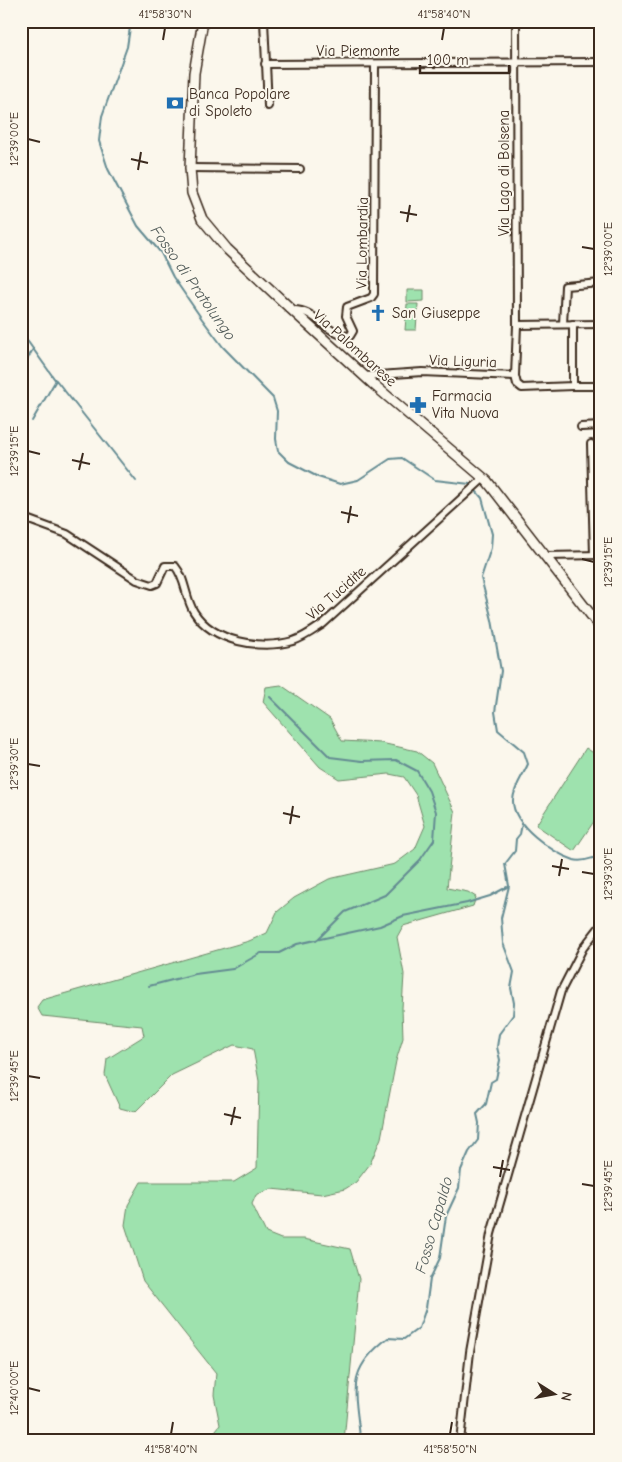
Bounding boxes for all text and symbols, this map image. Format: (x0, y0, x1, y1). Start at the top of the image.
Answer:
text: 41°58'30"N (138, 7, 192, 21)
text: 41°58'40"N (418, 7, 470, 21)
street label: Via Piemonte (316, 42, 400, 60)
scale bar (420, 42, 508, 74)
text: 100 m (427, 51, 469, 69)
place label: Banca Popolare di Spoleto (189, 85, 291, 120)
bank icon: Banca Popolare di Spoleto (165, 93, 185, 113)
street label: Via Lago di Bolsena (495, 110, 513, 236)
text: 12°39'00"E (7, 112, 21, 166)
street label: Via Lombardia (352, 197, 372, 289)
water label: Fosso di Pratolungo (147, 222, 239, 344)
text: 12°39'00"E (601, 222, 615, 276)
church icon: San Giuseppe (368, 303, 388, 323)
place label: San Giuseppe (392, 304, 481, 322)
street label: Via Palombarese (310, 306, 401, 390)
street label: Via Liguria (429, 351, 497, 371)
place label: Farmacia Vita Nuova (432, 387, 499, 422)
pharmacy icon: Farmacia Vita Nuova (408, 395, 428, 415)
text: 12°39'15"E (7, 426, 21, 476)
text: 12°39'15"E (601, 537, 615, 587)
street label: Via Tucidite (303, 562, 370, 624)
text: 12°39'30"E (7, 738, 21, 790)
text: 12°39'30"E (601, 848, 615, 900)
text: 12°39'45"E (7, 1050, 21, 1102)
text: 12°39'45"E (601, 1160, 615, 1212)
water label: Fosso Capaldo (412, 1174, 456, 1276)
text: 12°40'00"E (7, 1361, 21, 1415)
north arrow (530, 1370, 580, 1420)
text: N (557, 1390, 575, 1402)
text: 41°58'40"N (145, 1442, 197, 1456)
text: 41°58'50"N (423, 1442, 477, 1456)

